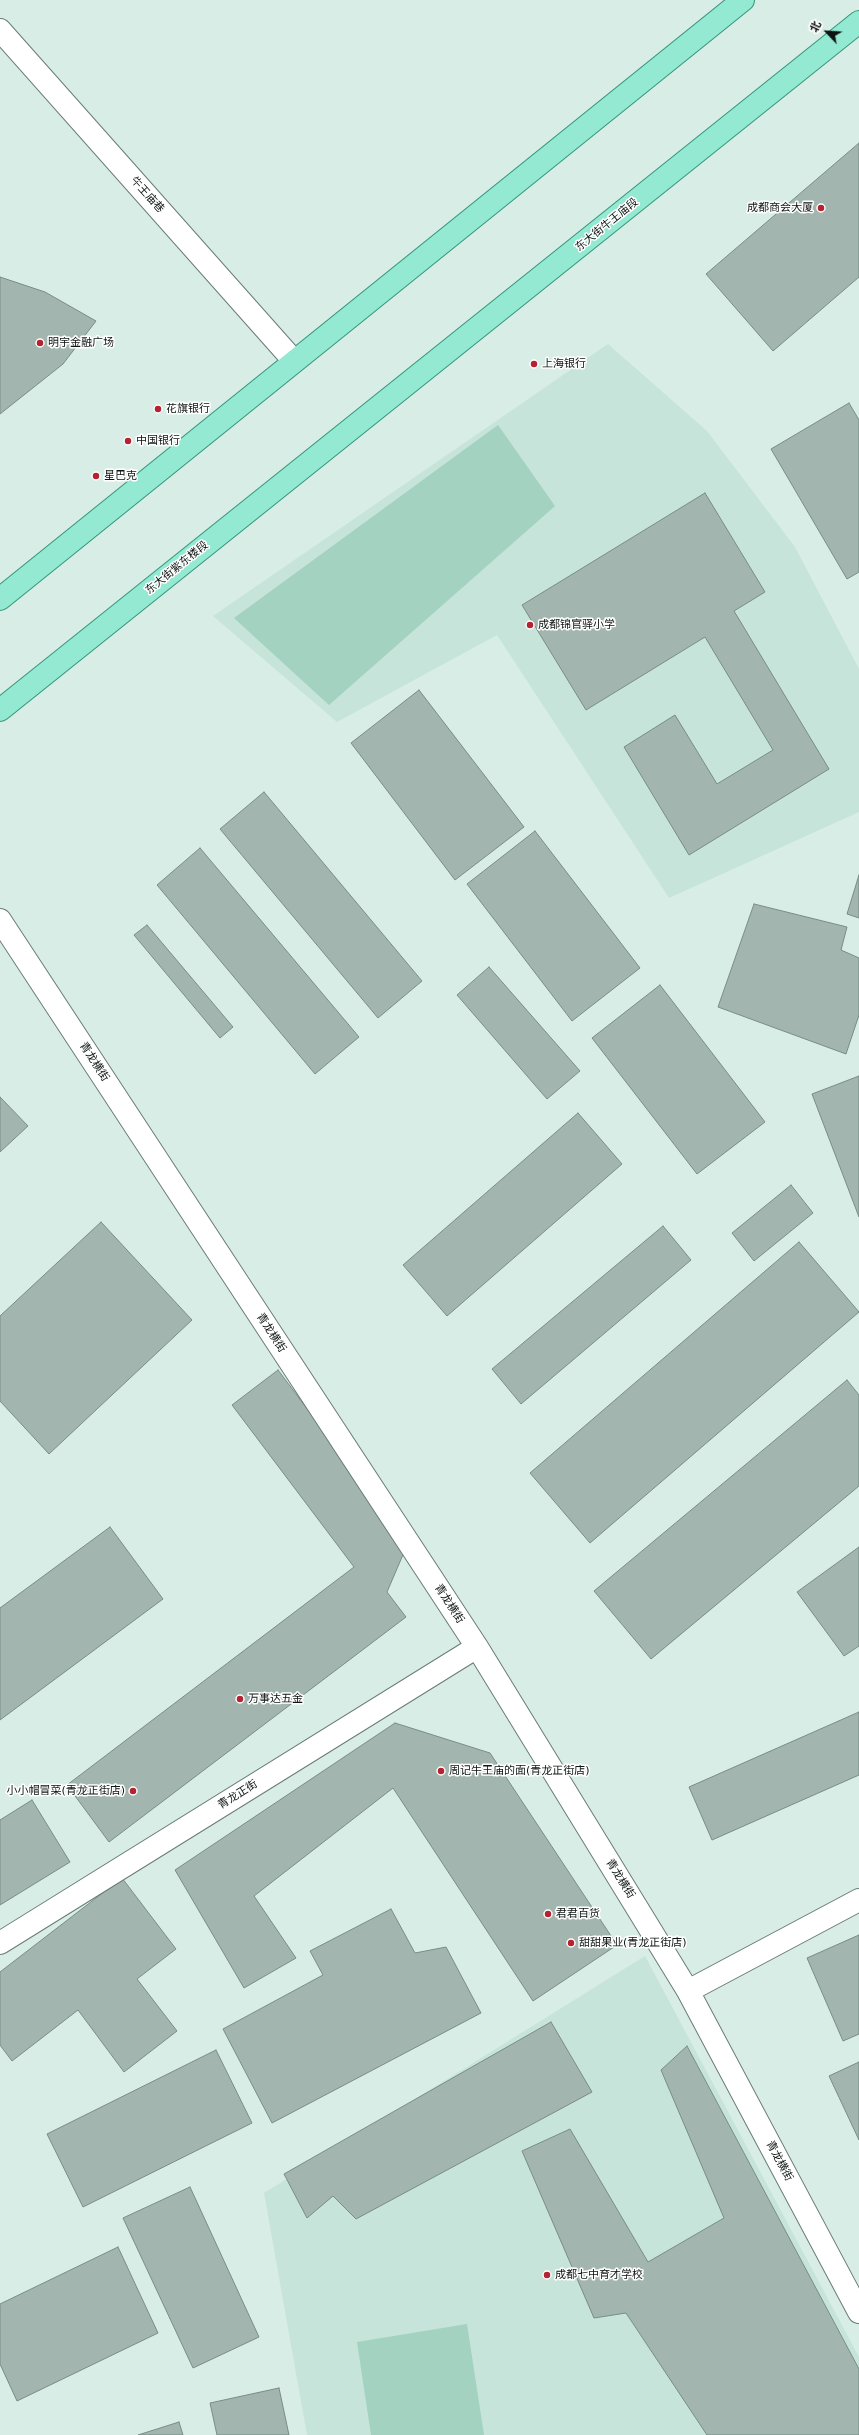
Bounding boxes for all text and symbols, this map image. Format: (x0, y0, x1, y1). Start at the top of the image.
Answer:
north arrow (807, 12, 847, 52)
text: 北 (807, 19, 824, 34)
street label: 牛王庙巷 (127, 174, 167, 216)
street label: 东大街牛王庙段 (573, 196, 641, 254)
place label: 成都商会大厦 (747, 201, 813, 215)
marker: 成都商会大厦 (816, 203, 826, 213)
place label: 明宇金融广场 (48, 336, 114, 350)
marker: 明宇金融广场 (35, 338, 45, 348)
place label: 上海银行 (542, 357, 586, 371)
marker: 上海银行 (529, 359, 539, 369)
place label: 花旗银行 (166, 402, 210, 416)
marker: 花旗银行 (153, 404, 163, 414)
place label: 中国银行 (136, 434, 180, 448)
marker: 中国银行 (123, 436, 133, 446)
place label: 星巴克 (104, 469, 137, 483)
marker: 星巴克 (91, 471, 101, 481)
street label: 东大街紫东楼段 (143, 539, 211, 597)
place label: 成都锦官驿小学 (538, 618, 615, 632)
marker: 成都锦官驿小学 (525, 620, 535, 630)
street label: 青龙横街 (76, 1040, 112, 1084)
street label: 青龙横街 (253, 1311, 289, 1355)
street label: 青龙横街 (431, 1582, 467, 1626)
place label: 万事达五金 (248, 1692, 303, 1706)
marker: 万事达五金 (235, 1694, 245, 1704)
place label: 周记牛王庙的面(青龙正街店) (449, 1764, 590, 1778)
marker: 周记牛王庙的面(青龙正街店) (436, 1766, 446, 1776)
street label: 青龙正街 (216, 1778, 260, 1812)
place label: 小小帽冒菜(青龙正街店) (6, 1784, 125, 1798)
marker: 小小帽冒菜(青龙正街店) (128, 1786, 138, 1796)
street label: 青龙横街 (603, 1857, 637, 1901)
place label: 君君百货 (556, 1907, 600, 1921)
marker: 君君百货 (543, 1909, 553, 1919)
place label: 甜甜果业(青龙正街店) (579, 1936, 687, 1950)
marker: 甜甜果业(青龙正街店) (566, 1938, 576, 1948)
street label: 青龙横街 (763, 2138, 795, 2184)
place label: 成都七中育才学校 (555, 2268, 643, 2282)
marker: 成都七中育才学校 (542, 2270, 552, 2280)

